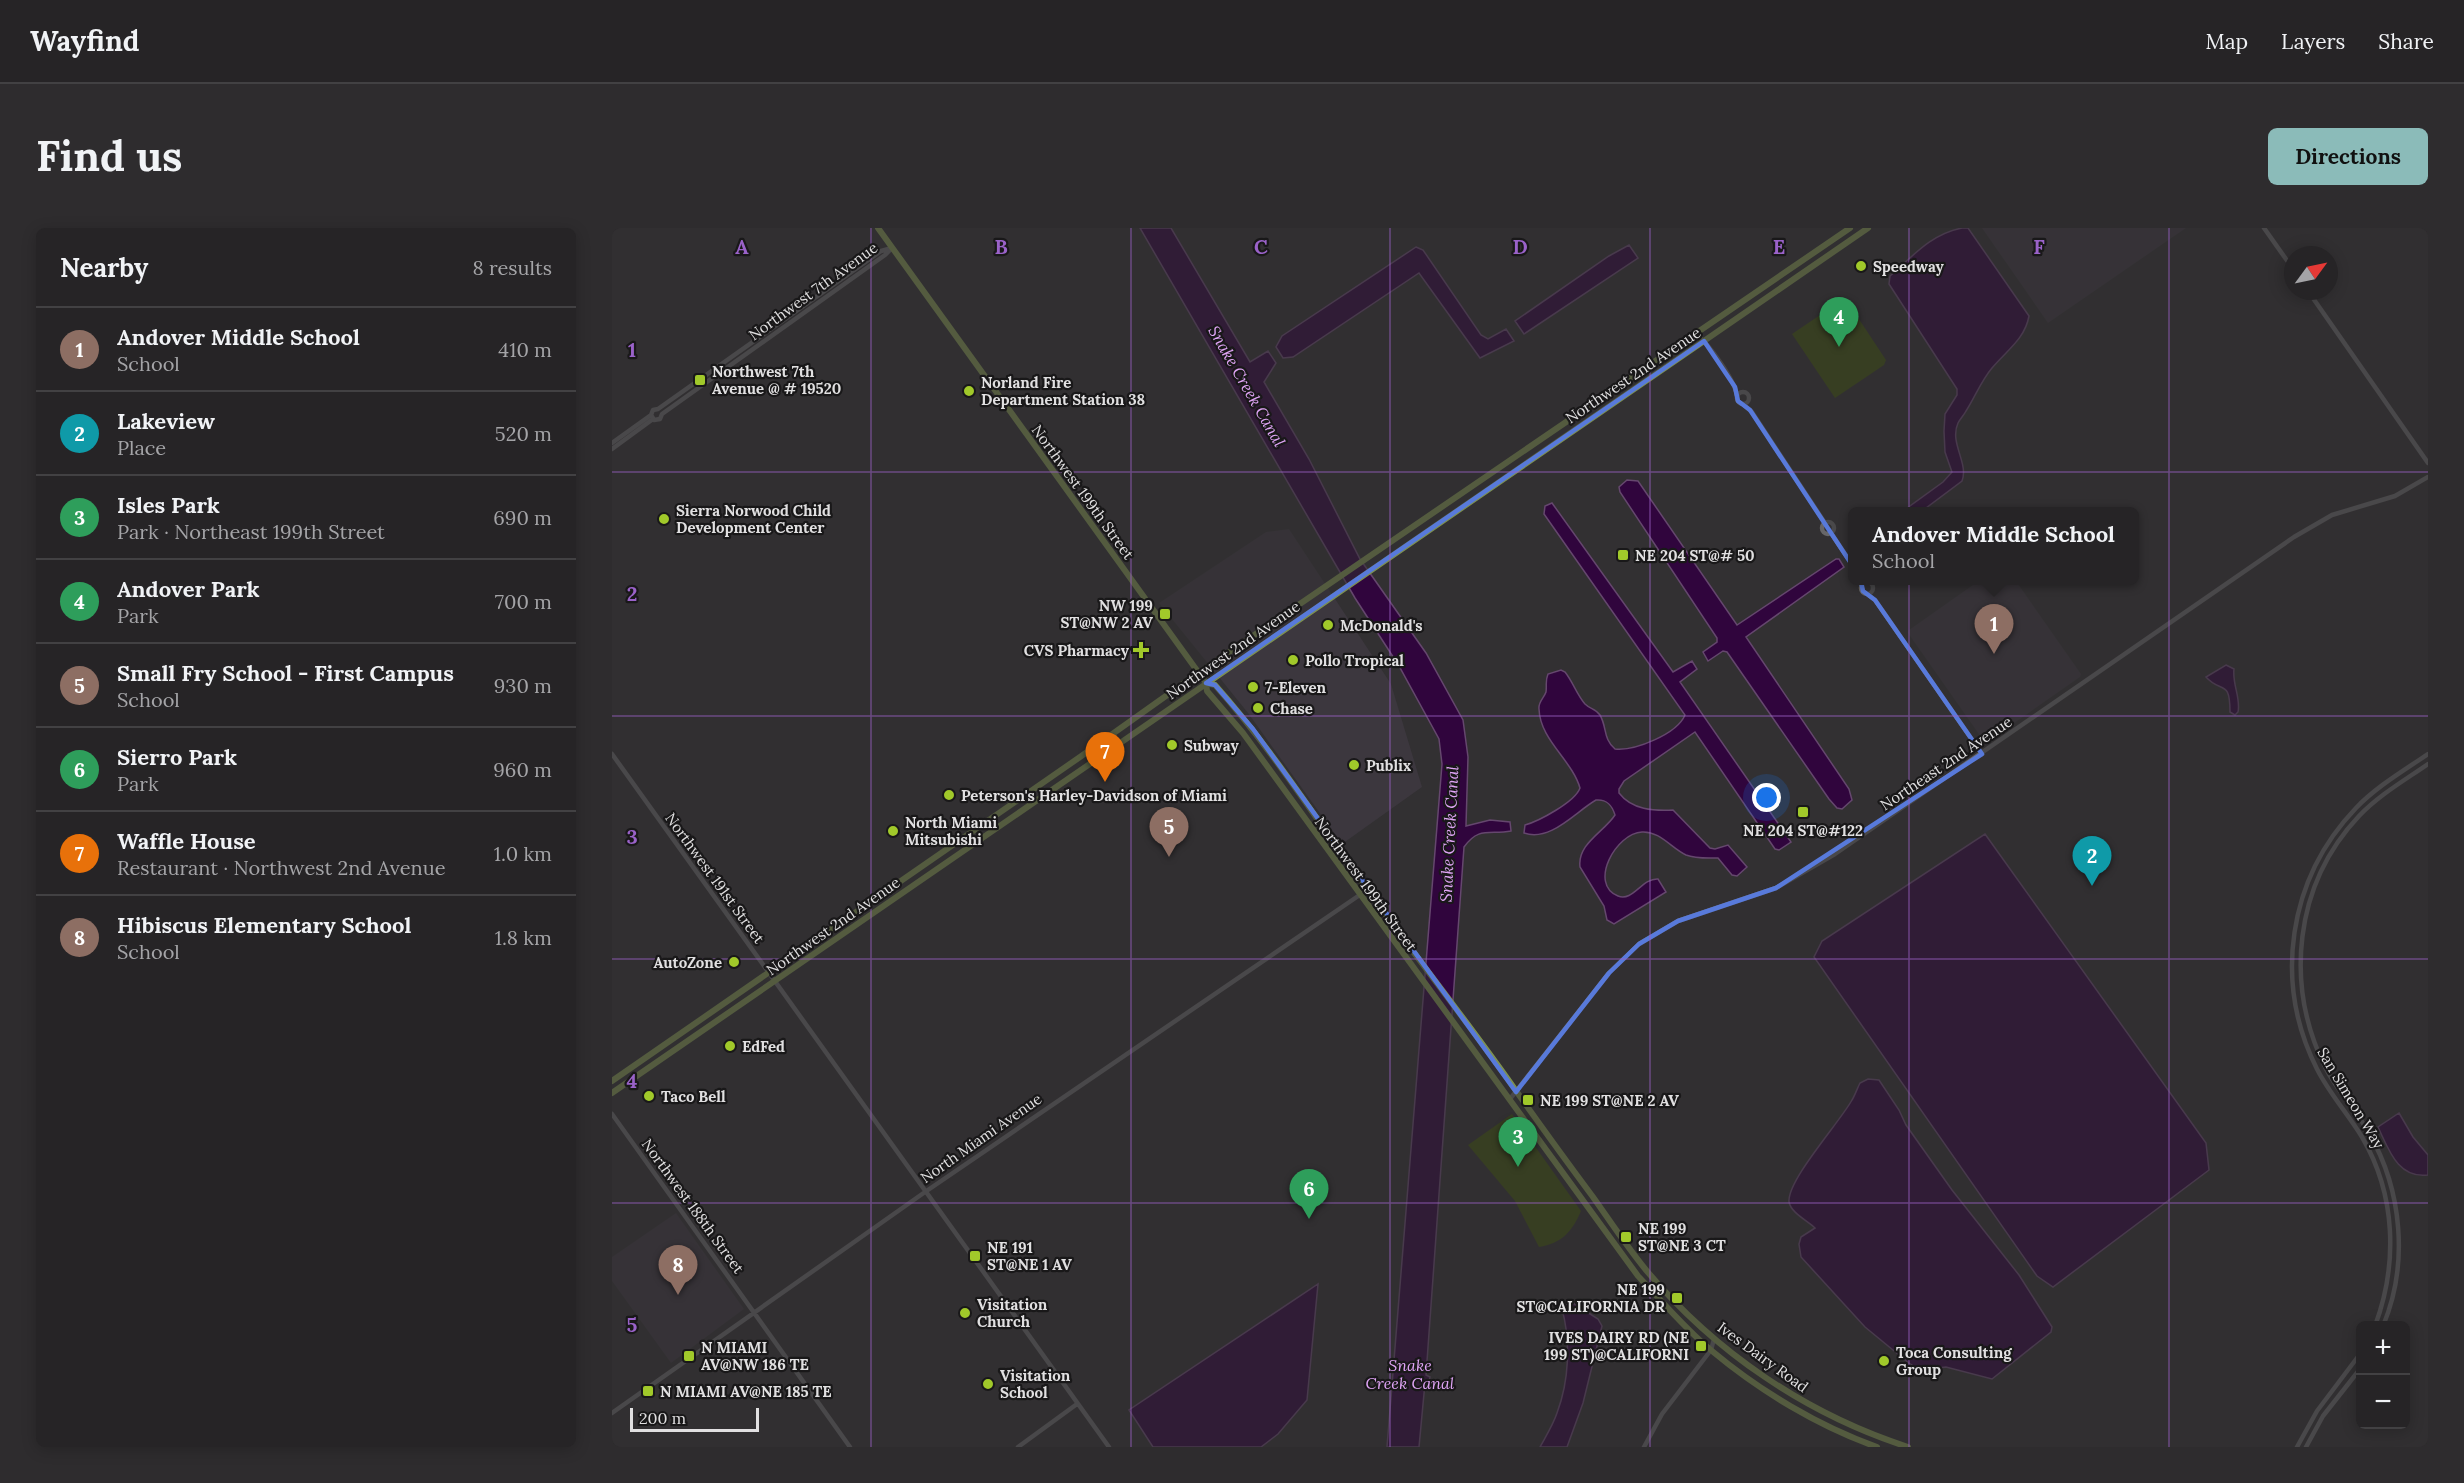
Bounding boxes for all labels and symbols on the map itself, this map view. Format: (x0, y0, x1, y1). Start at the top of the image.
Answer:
text: A (735, 234, 749, 259)
text: B (994, 234, 1008, 259)
text: C (1254, 234, 1268, 259)
text: D (1512, 234, 1528, 259)
text: E (1773, 234, 1785, 259)
text: F (2033, 234, 2045, 259)
street label: Northwest 7th Avenue (745, 238, 881, 344)
north arrow (2284, 246, 2338, 300)
place label: Speedway (1873, 257, 1945, 276)
marker: Speedway (1854, 259, 1868, 273)
pin: 4 (1820, 298, 1858, 347)
water label: Snake Creek Canal (1204, 322, 1290, 451)
street label: Northwest 2nd Avenue (1562, 323, 1704, 427)
text: 1 (628, 337, 636, 362)
place label: Northwest 7th Avenue @ # 19520 (712, 362, 841, 398)
marker: Northwest 7th Avenue @ # 19520 (693, 373, 707, 387)
place label: Norland Fire Department Station 38 (981, 373, 1145, 409)
marker: Norland Fire Department Station 38 (962, 384, 976, 398)
street label: Northwest 199th Street (1028, 421, 1138, 563)
place label: Sierra Norwood Child Development Center (676, 501, 831, 537)
marker: Sierra Norwood Child Development Center (657, 512, 671, 526)
place label: NE 204 ST@# 50 (1635, 546, 1755, 565)
marker: NE 204 ST@# 50 (1616, 548, 1630, 562)
text: 2 (627, 581, 637, 606)
place label: NW 199 ST@NW 2 AV (1060, 596, 1153, 632)
street label: Northwest 2nd Avenue (1162, 597, 1304, 703)
pin: 1 (1974, 604, 2014, 654)
marker: NW 199 ST@NW 2 AV (1158, 607, 1172, 621)
place label: McDonald's (1340, 616, 1423, 635)
marker: McDonald's (1321, 618, 1335, 632)
place label: CVS Pharmacy (1024, 641, 1130, 660)
marker: CVS Pharmacy (1134, 643, 1148, 657)
place label: Pollo Tropical (1305, 651, 1404, 670)
marker: Pollo Tropical (1286, 653, 1300, 667)
place label: 7-Eleven (1265, 678, 1327, 697)
marker: 7-Eleven (1246, 680, 1260, 694)
place label: Chase (1270, 699, 1313, 718)
marker: Chase (1251, 701, 1265, 715)
street label: Northeast 2nd Avenue (1876, 712, 2016, 814)
pin: 7 (1086, 732, 1124, 782)
place label: Subway (1184, 736, 1239, 755)
marker: Subway (1165, 738, 1179, 752)
place label: Publix (1366, 756, 1411, 775)
marker: Publix (1347, 758, 1361, 772)
water label: Snake Creek Canal (1435, 765, 1463, 903)
your location (1752, 783, 1781, 812)
place label: Peterson's Harley-Davidson of Miami (961, 786, 1227, 805)
marker: Peterson's Harley-Davidson of Miami (942, 788, 956, 802)
marker: NE 204 ST@#122 (1796, 805, 1810, 819)
pin: 5 (1150, 808, 1188, 857)
street label: Northwest 191st Street (661, 809, 769, 947)
place label: North Miami Mitsubishi (905, 813, 997, 849)
street label: Northwest 199th Street (1311, 813, 1421, 955)
place label: NE 204 ST@#122 (1743, 821, 1863, 840)
text: 3 (626, 824, 638, 849)
marker: North Miami Mitsubishi (886, 824, 900, 838)
pin: 2 (2072, 836, 2112, 886)
street label: Northwest 2nd Avenue (762, 873, 904, 979)
place label: AutoZone (654, 953, 722, 972)
marker: AutoZone (727, 955, 741, 969)
place label: EdFed (742, 1037, 785, 1056)
marker: EdFed (723, 1039, 737, 1053)
street label: San Simeon Way (2313, 1044, 2389, 1152)
text: 4 (627, 1068, 638, 1093)
place label: Taco Bell (661, 1087, 726, 1106)
marker: Taco Bell (642, 1089, 656, 1103)
street label: North Miami Avenue (917, 1089, 1045, 1187)
place label: NE 199 ST@NE 2 AV (1540, 1091, 1679, 1110)
marker: NE 199 ST@NE 2 AV (1521, 1093, 1535, 1107)
pin: 3 (1498, 1118, 1538, 1167)
street label: Northwest 188th Street (638, 1135, 748, 1277)
pin: 6 (1290, 1170, 1328, 1219)
place label: NE 199 ST@NE 3 CT (1638, 1219, 1726, 1255)
marker: NE 199 ST@NE 3 CT (1619, 1230, 1633, 1244)
place label: NE 191 ST@NE 1 AV (987, 1238, 1072, 1274)
pin: 8 (658, 1246, 698, 1295)
marker: NE 191 ST@NE 1 AV (968, 1249, 982, 1263)
place label: NE 199 ST@CALIFORNIA DR (1516, 1280, 1666, 1316)
marker: NE 199 ST@CALIFORNIA DR (1670, 1291, 1684, 1305)
place label: Visitation Church (977, 1295, 1048, 1331)
marker: Visitation Church (958, 1306, 972, 1320)
text: 5 (627, 1312, 638, 1337)
street label: Ives Dairy Road (1714, 1318, 1812, 1396)
place label: IVES DAIRY RD (NE 199 ST)@CALIFORNI (1544, 1328, 1689, 1365)
place label: N MIAMI AV@NW 186 TE (701, 1338, 809, 1374)
marker: IVES DAIRY RD (NE 199 ST)@CALIFORNI (1694, 1339, 1708, 1353)
place label: Toca Consulting Group (1896, 1343, 2012, 1379)
marker: N MIAMI AV@NW 186 TE (682, 1349, 696, 1363)
marker: Toca Consulting Group (1877, 1354, 1891, 1368)
water label: Snake Creek Canal (1366, 1355, 1455, 1393)
place label: Visitation School (1000, 1366, 1071, 1402)
marker: Visitation School (981, 1377, 995, 1391)
place label: N MIAMI AV@NE 185 TE (660, 1382, 832, 1401)
marker: N MIAMI AV@NE 185 TE (641, 1384, 655, 1398)
scale bar (630, 1405, 759, 1432)

